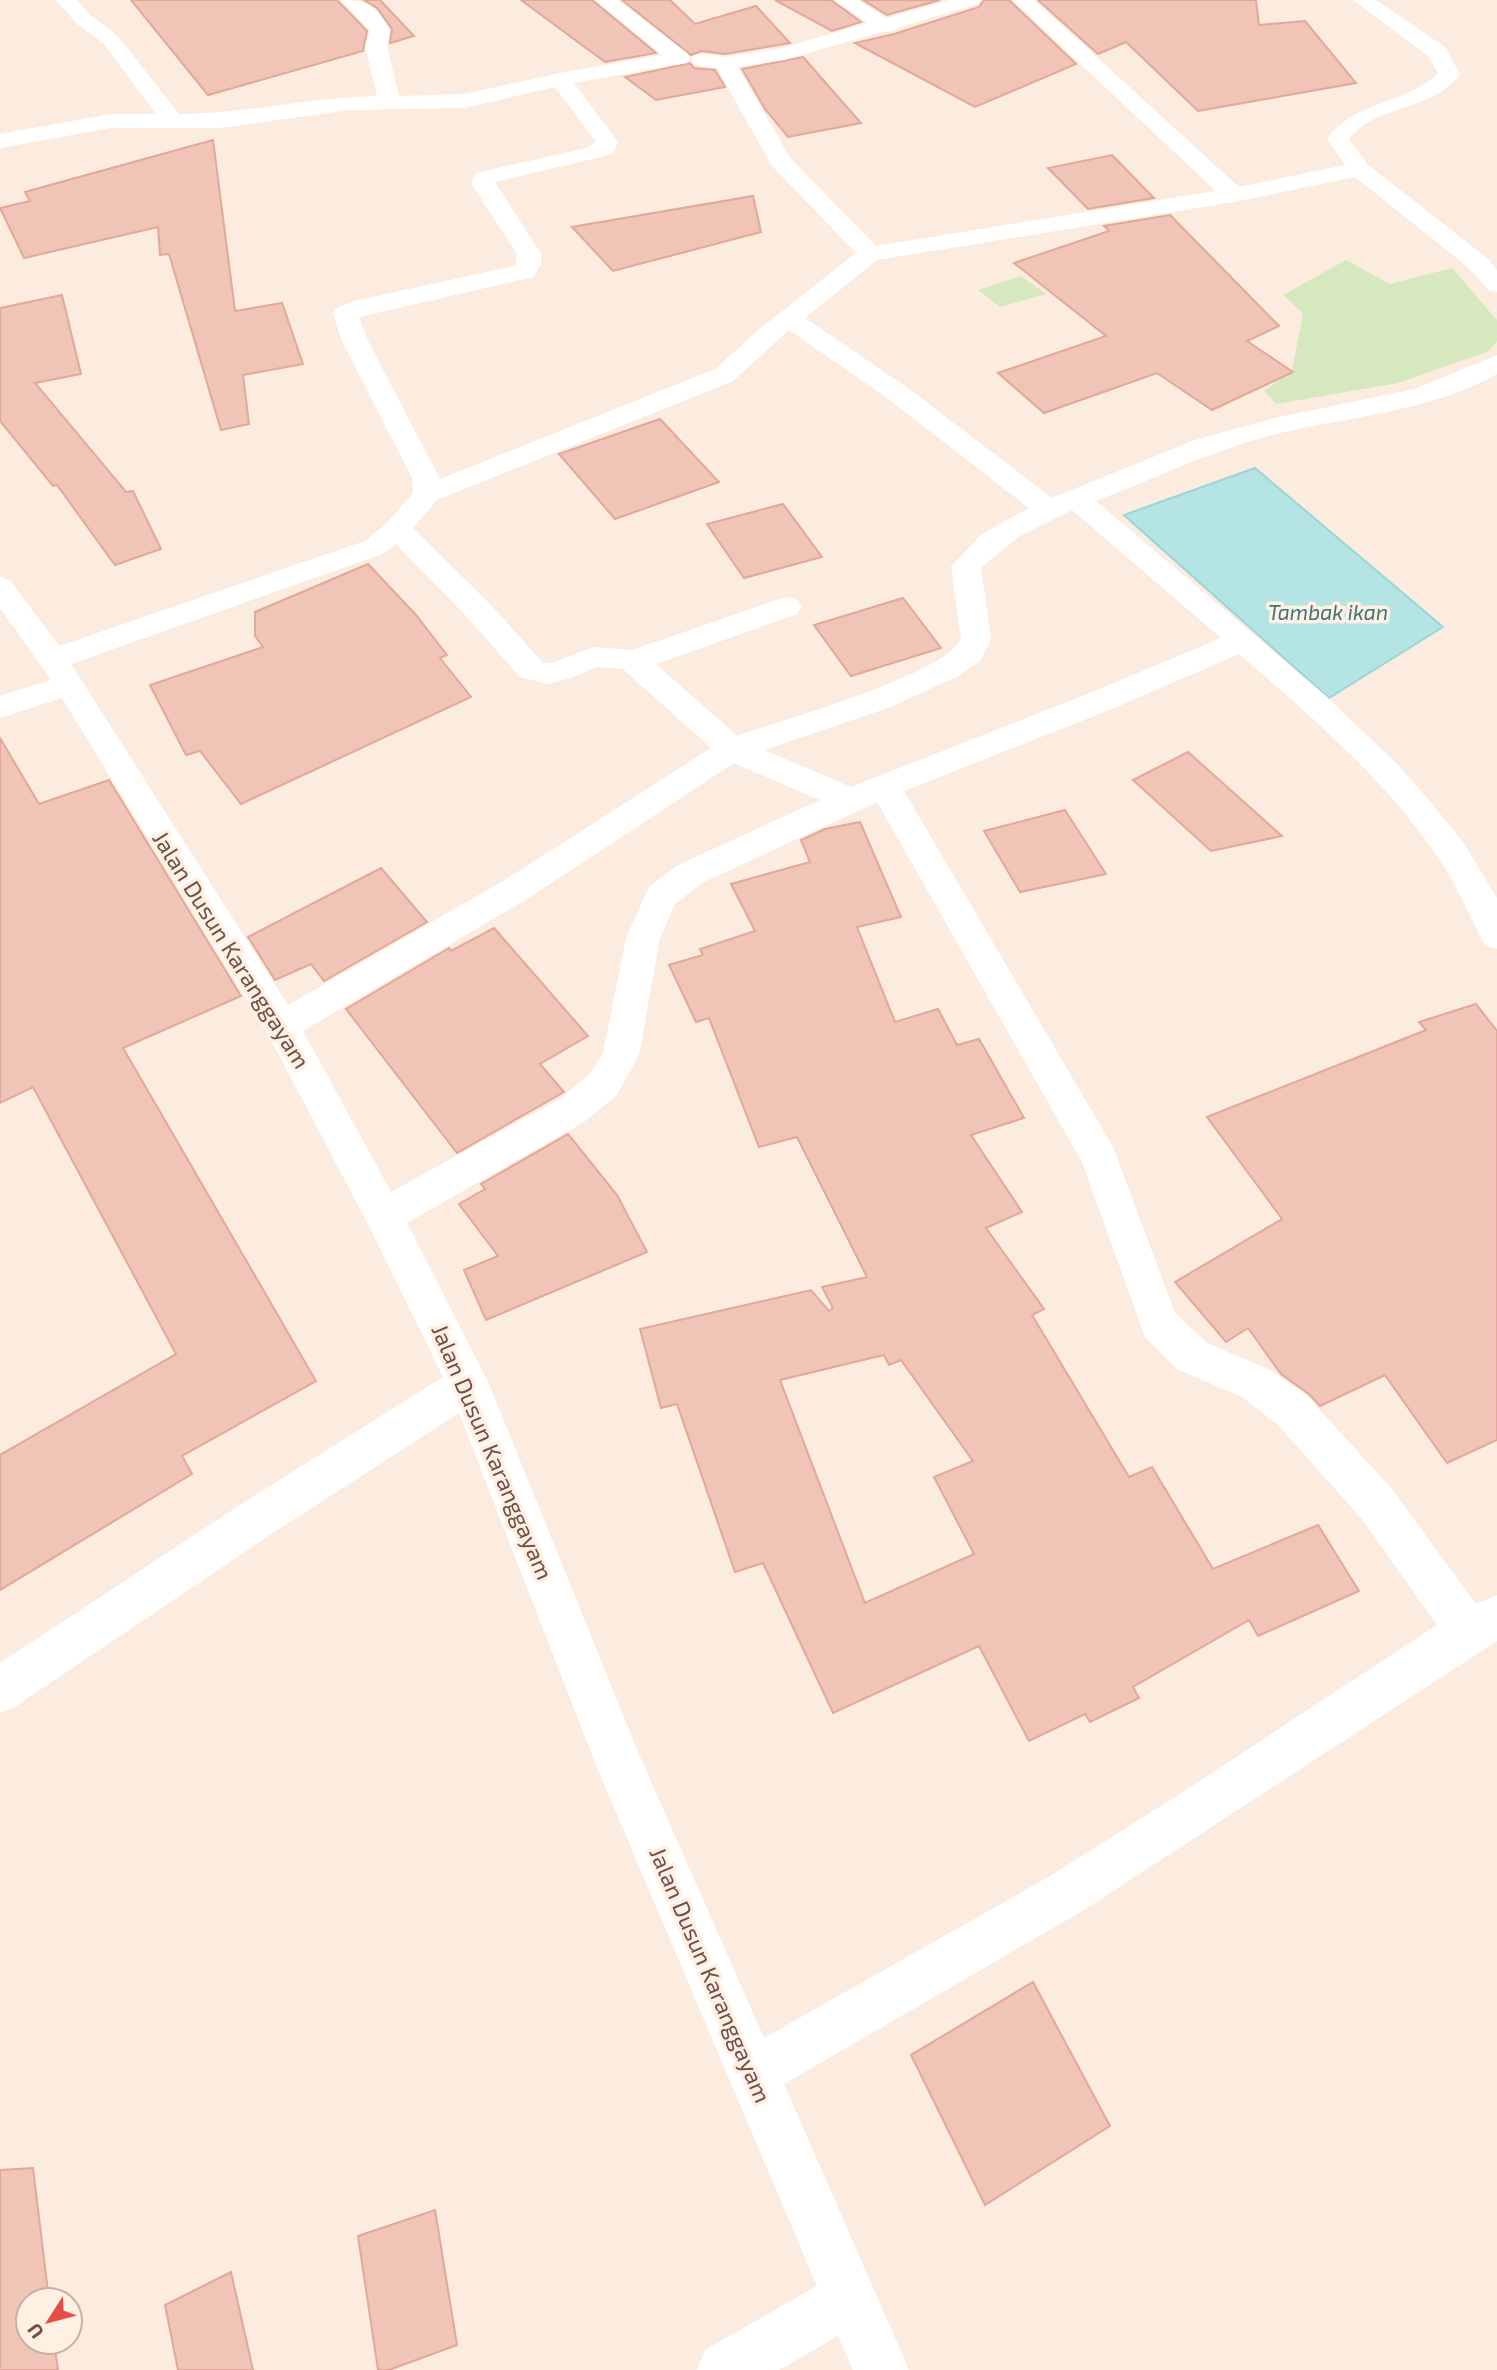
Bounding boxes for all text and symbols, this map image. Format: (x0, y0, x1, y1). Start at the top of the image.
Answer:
water label: Tambak ikan (1268, 599, 1388, 624)
street label: Jalan Dusun Karanggayam (147, 826, 316, 1073)
street label: Jalan Dusun Karanggayam (426, 1320, 559, 1583)
street label: Jalan Dusun Karanggayam (644, 1843, 777, 2106)
north arrow (14, 2286, 84, 2356)
text: U (22, 2319, 48, 2343)

